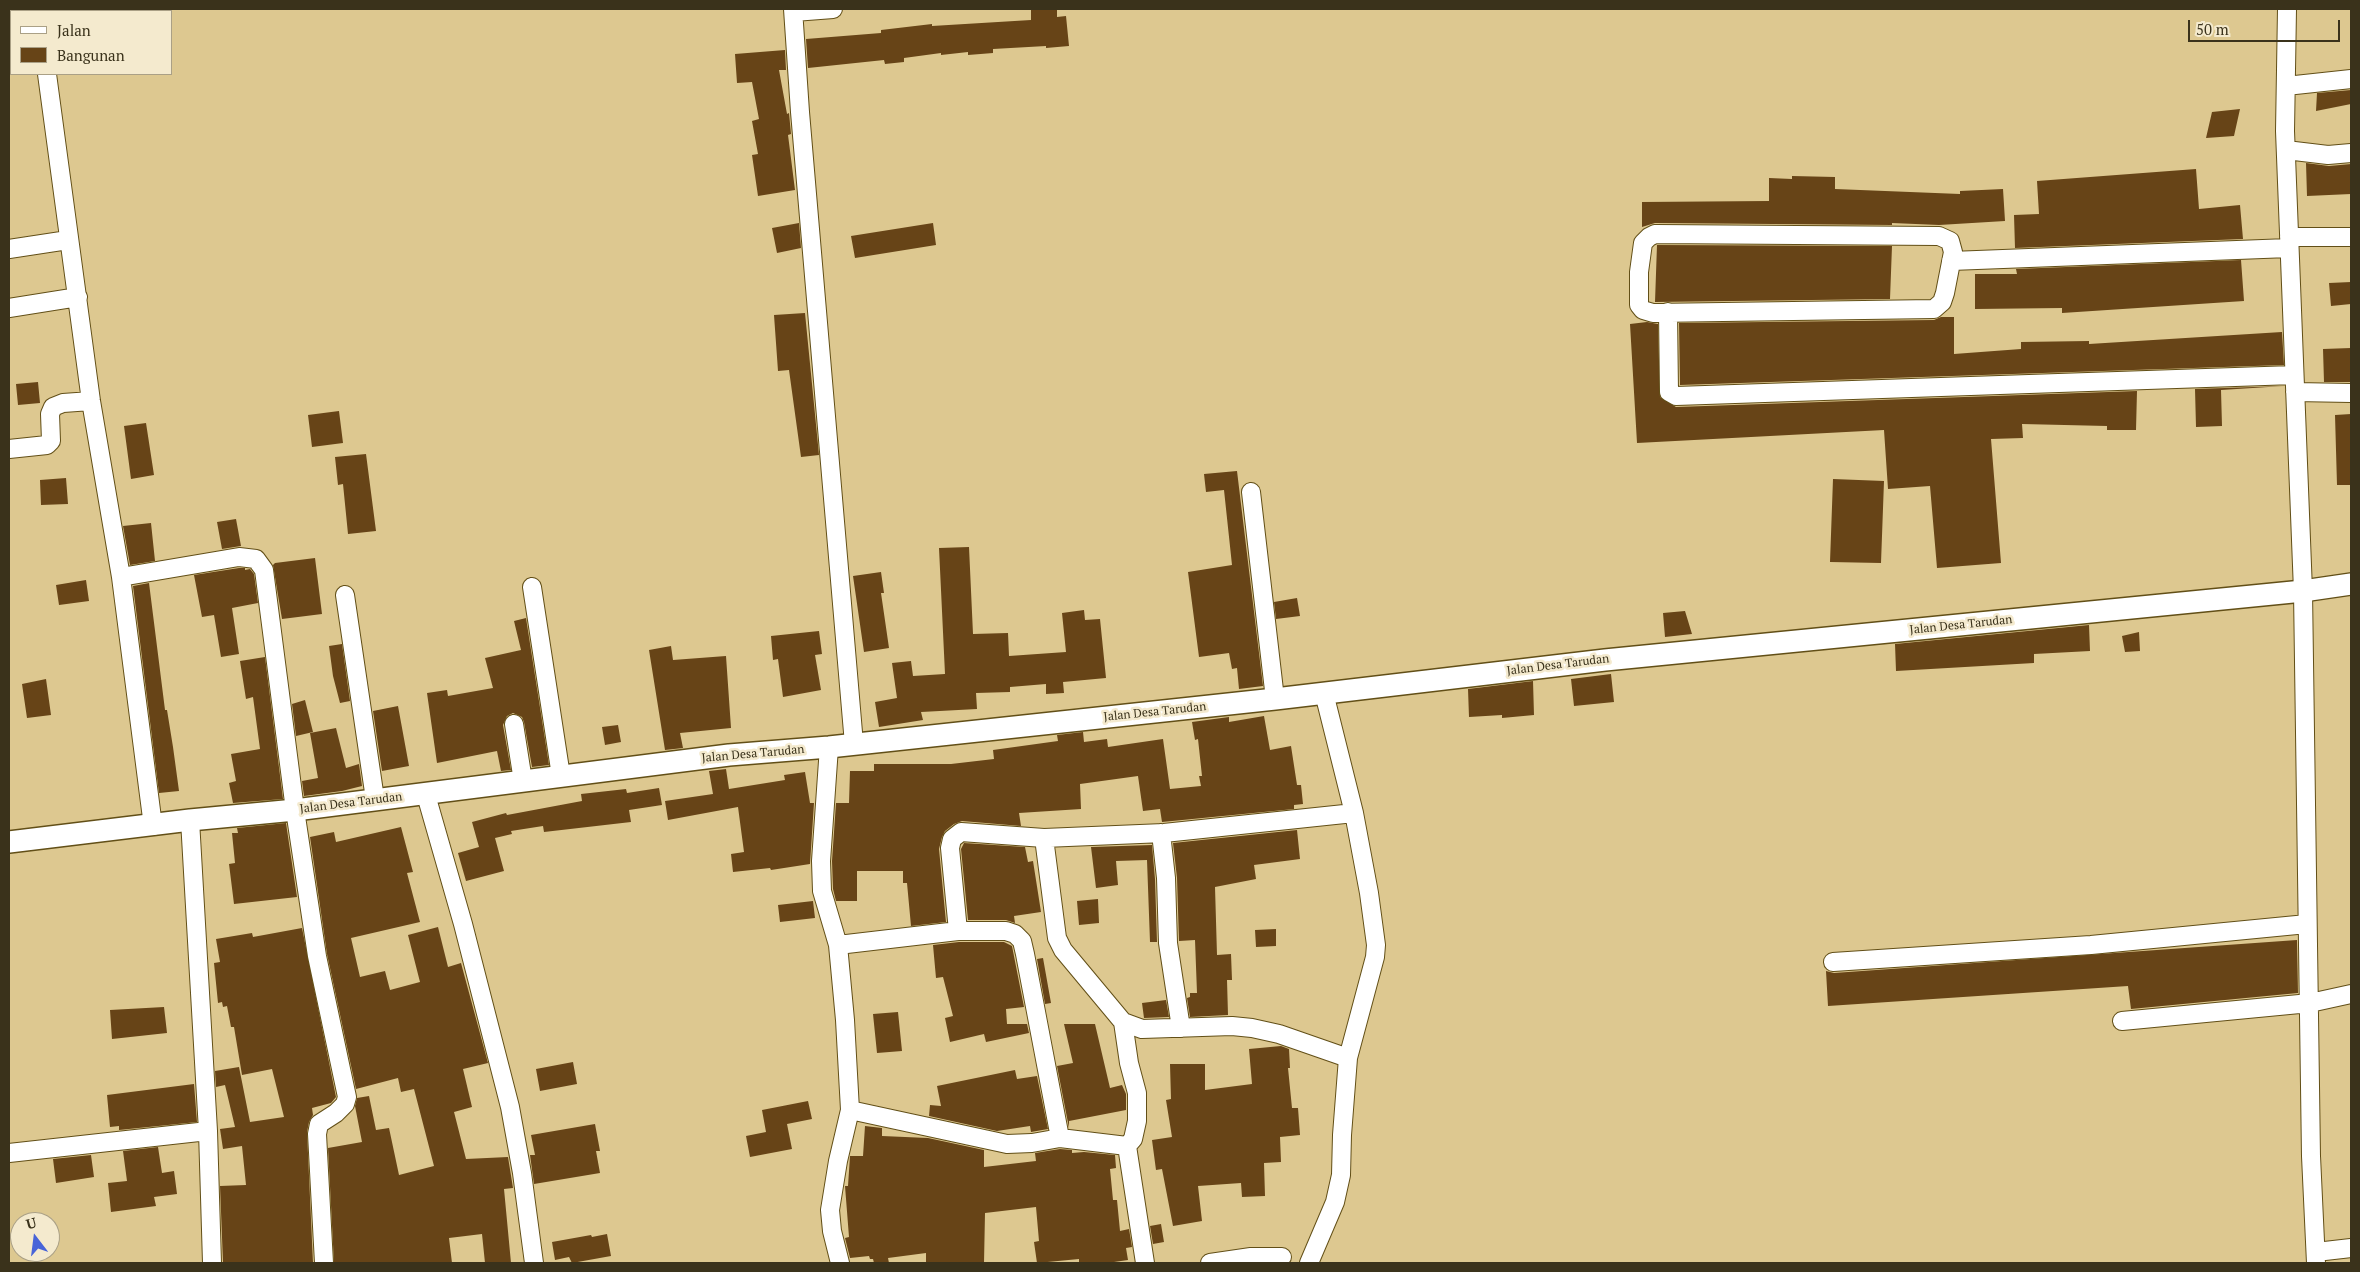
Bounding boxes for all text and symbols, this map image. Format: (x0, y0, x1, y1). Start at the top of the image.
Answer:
legend (10, 10, 172, 75)
scale bar (2190, 10, 2342, 42)
text: 50 m (2196, 19, 2229, 39)
text: Jalan (57, 20, 91, 40)
text: Bangunan (57, 45, 125, 65)
street label: Jalan Desa Tarudan (1909, 612, 2013, 638)
street label: Jalan Desa Tarudan (1506, 652, 1610, 678)
street label: Jalan Desa Tarudan (1103, 699, 1207, 725)
street label: Jalan Desa Tarudan (701, 742, 805, 766)
street label: Jalan Desa Tarudan (299, 790, 403, 816)
north arrow (10, 1212, 60, 1262)
text: U (24, 1213, 39, 1233)

